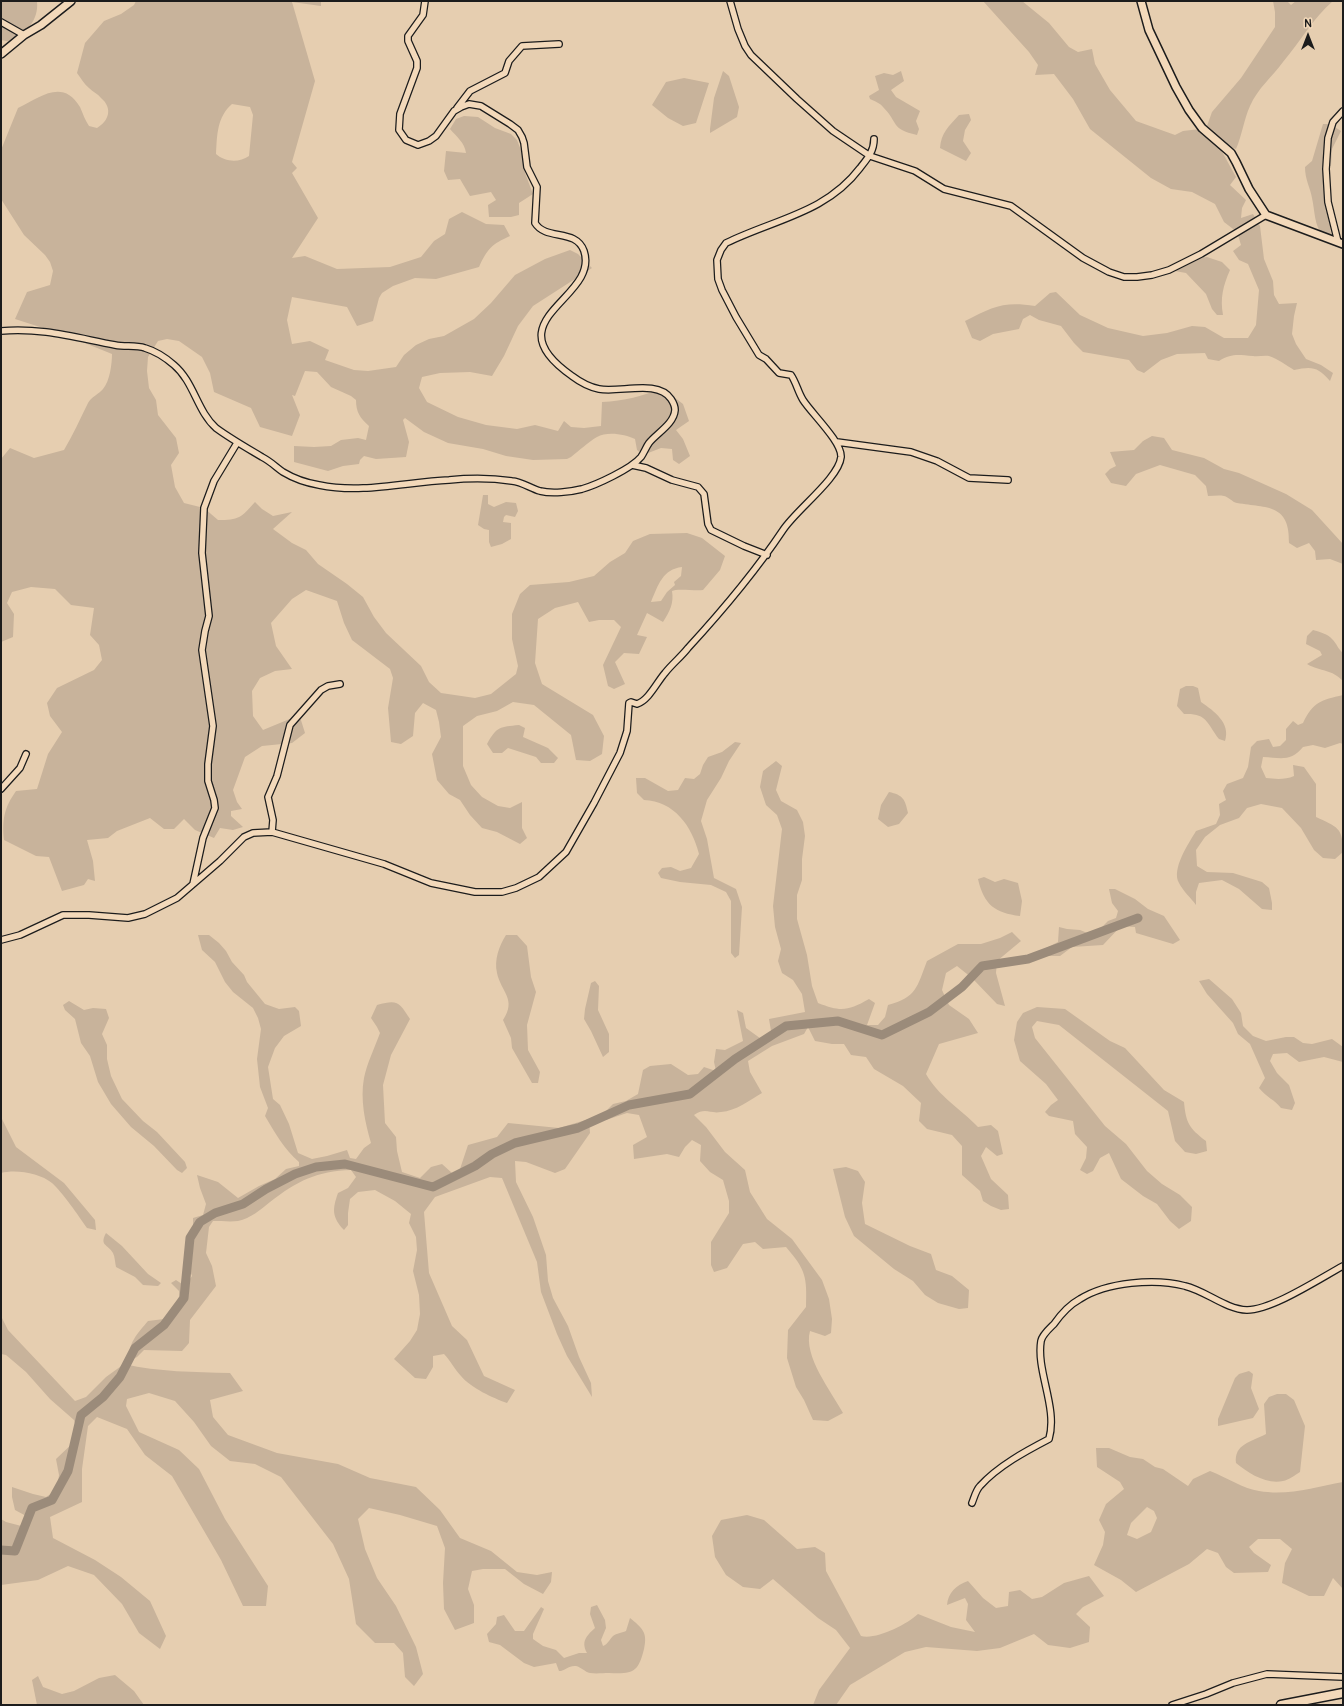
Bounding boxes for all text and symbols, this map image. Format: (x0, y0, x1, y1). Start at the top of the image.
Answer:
north arrow (1288, 16, 1328, 56)
text: N (1304, 17, 1312, 30)

